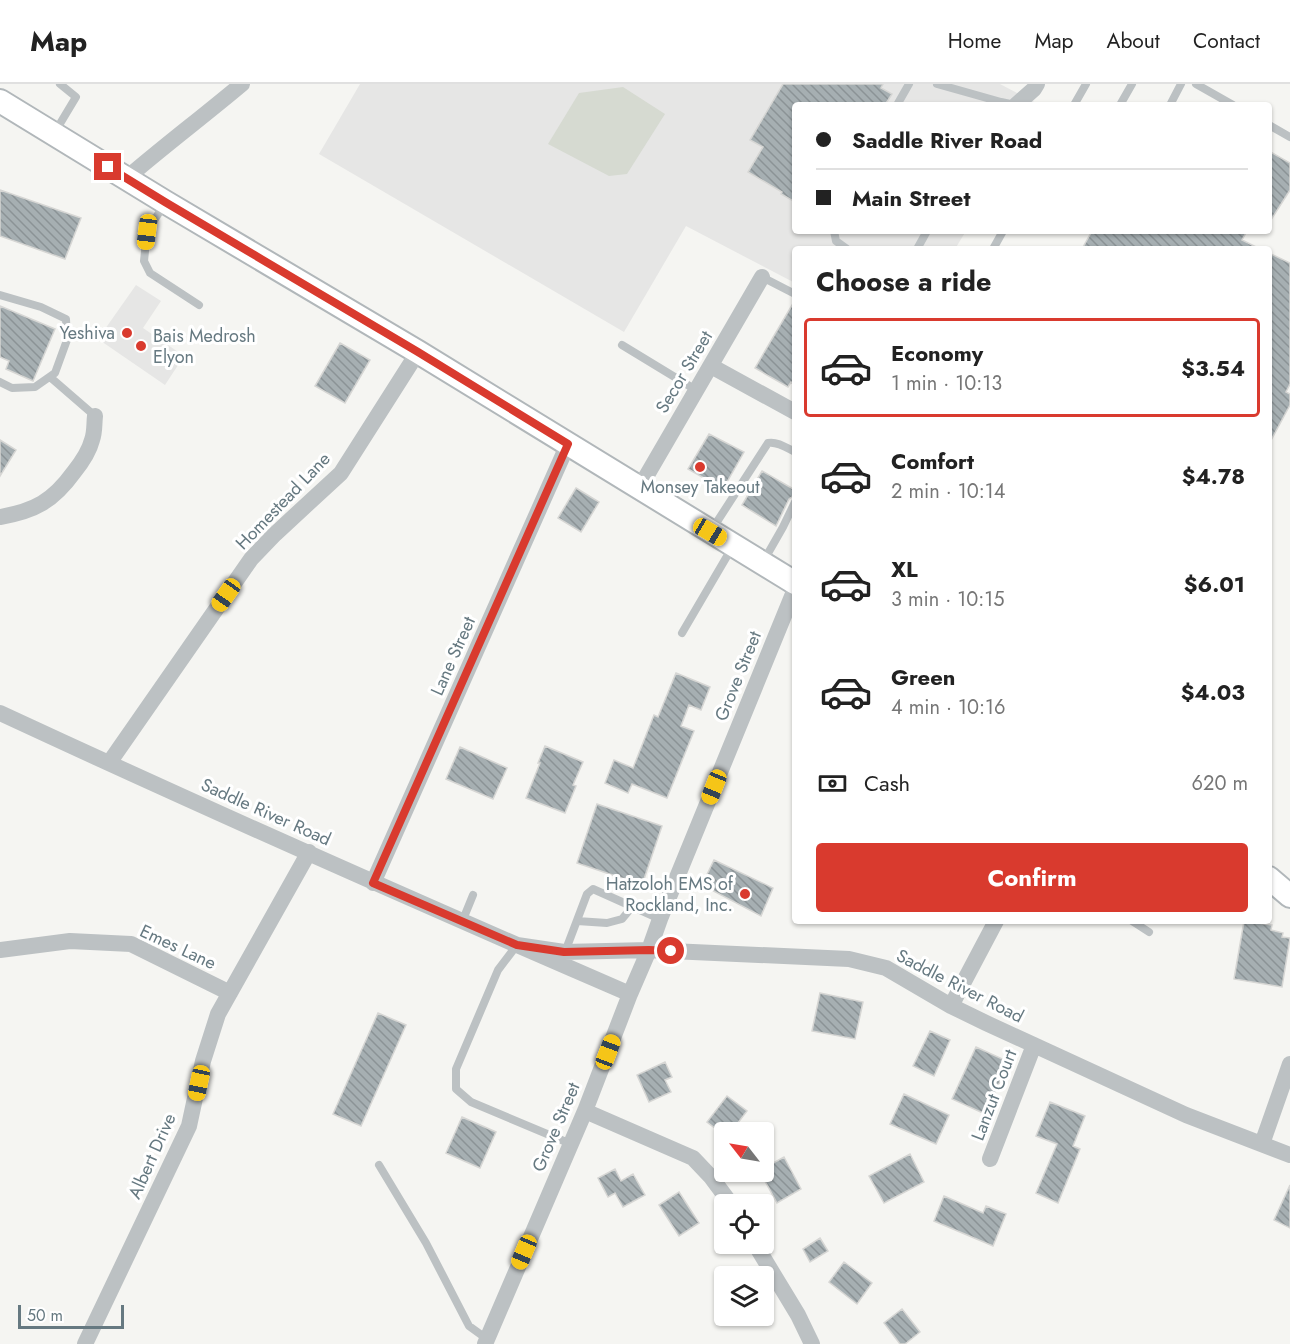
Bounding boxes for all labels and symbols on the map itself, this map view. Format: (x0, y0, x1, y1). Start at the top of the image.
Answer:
route end (94, 153, 121, 180)
car (136, 213, 158, 251)
place label: Yeshiva (59, 320, 115, 346)
place label: Bais Medrosh Elyon (153, 323, 256, 370)
street label: Secor Street (649, 325, 719, 418)
marker: Yeshiva (120, 326, 134, 340)
marker: Bais Medrosh Elyon (134, 339, 148, 353)
street label: Homestead Lane (230, 446, 336, 556)
marker: Monsey Takeout (693, 460, 707, 474)
place label: Monsey Takeout (640, 474, 760, 500)
car (690, 515, 730, 549)
car (208, 575, 244, 615)
street label: Lane Street (424, 612, 482, 700)
street label: Grove Street (708, 627, 768, 725)
car (699, 767, 729, 807)
street label: Saddle River Road (197, 772, 335, 852)
place label: Hatzoloh EMS of Rockland, Inc. (606, 871, 734, 918)
marker: Hatzoloh EMS of Rockland, Inc. (738, 887, 752, 901)
street label: Emes Lane (136, 918, 220, 976)
route start (657, 937, 684, 964)
street label: Saddle River Road (892, 943, 1028, 1029)
car (593, 1032, 623, 1072)
street label: Lanzut Court (965, 1045, 1024, 1144)
car (186, 1064, 212, 1102)
street label: Grove Street (526, 1078, 587, 1176)
street label: Albert Drive (122, 1109, 182, 1203)
north arrow (714, 1122, 774, 1182)
car (509, 1232, 539, 1272)
scale bar (18, 1302, 124, 1330)

